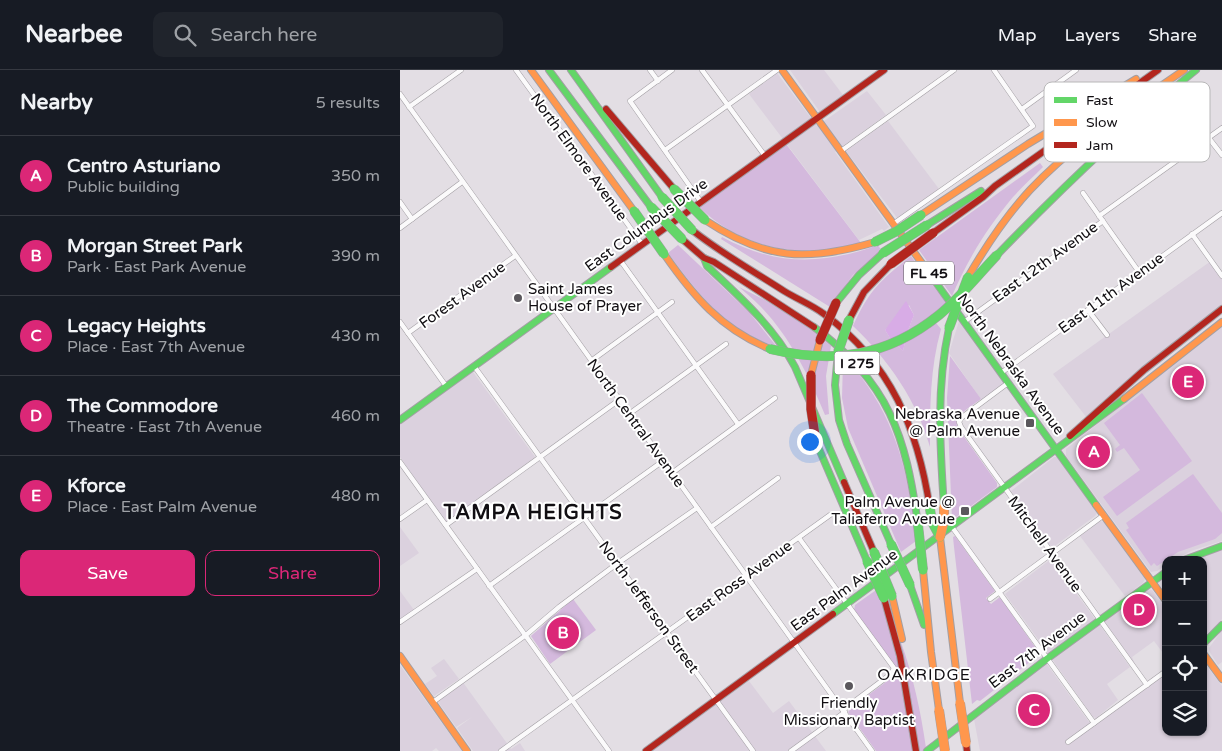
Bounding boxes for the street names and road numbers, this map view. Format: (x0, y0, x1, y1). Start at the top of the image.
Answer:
street label: North Elmore Avenue (527, 90, 631, 224)
street label: East Columbus Drive (581, 174, 711, 276)
street label: East 12th Avenue (989, 218, 1101, 306)
street label: East 11th Avenue (1055, 249, 1167, 337)
street label: Forest Avenue (415, 258, 509, 332)
road number: FL 45 (904, 262, 954, 284)
street label: North Nebraska Avenue (954, 290, 1068, 438)
road number: I 275 (834, 352, 880, 374)
street label: North Central Avenue (583, 355, 689, 491)
street label: Mitchell Avenue (1004, 492, 1086, 596)
street label: East Ross Avenue (683, 537, 795, 625)
street label: North Jefferson Street (595, 538, 703, 677)
street label: East Palm Avenue (787, 545, 901, 635)
street label: East 7th Avenue (985, 608, 1089, 692)

